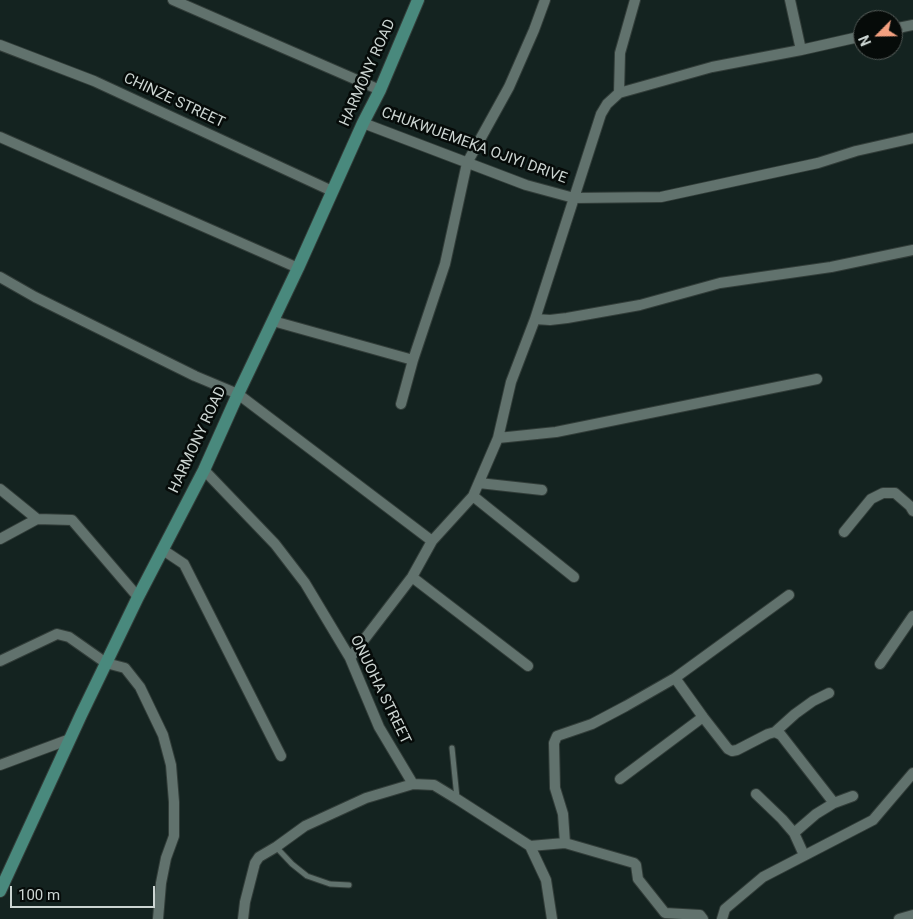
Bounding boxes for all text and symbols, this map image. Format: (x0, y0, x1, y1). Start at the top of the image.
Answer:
north arrow (853, 10, 903, 60)
street label: HARMONY ROAD (336, 17, 400, 129)
text: N (856, 33, 874, 48)
street label: CHINZE STREET (120, 70, 228, 132)
street label: CHUKWUEMEKA OJIYI DRIVE (379, 104, 569, 188)
street label: HARMONY ROAD (165, 384, 231, 496)
street label: ONUOHA STREET (346, 633, 414, 747)
scale bar (12, 876, 158, 908)
text: 100 m (18, 886, 60, 904)

